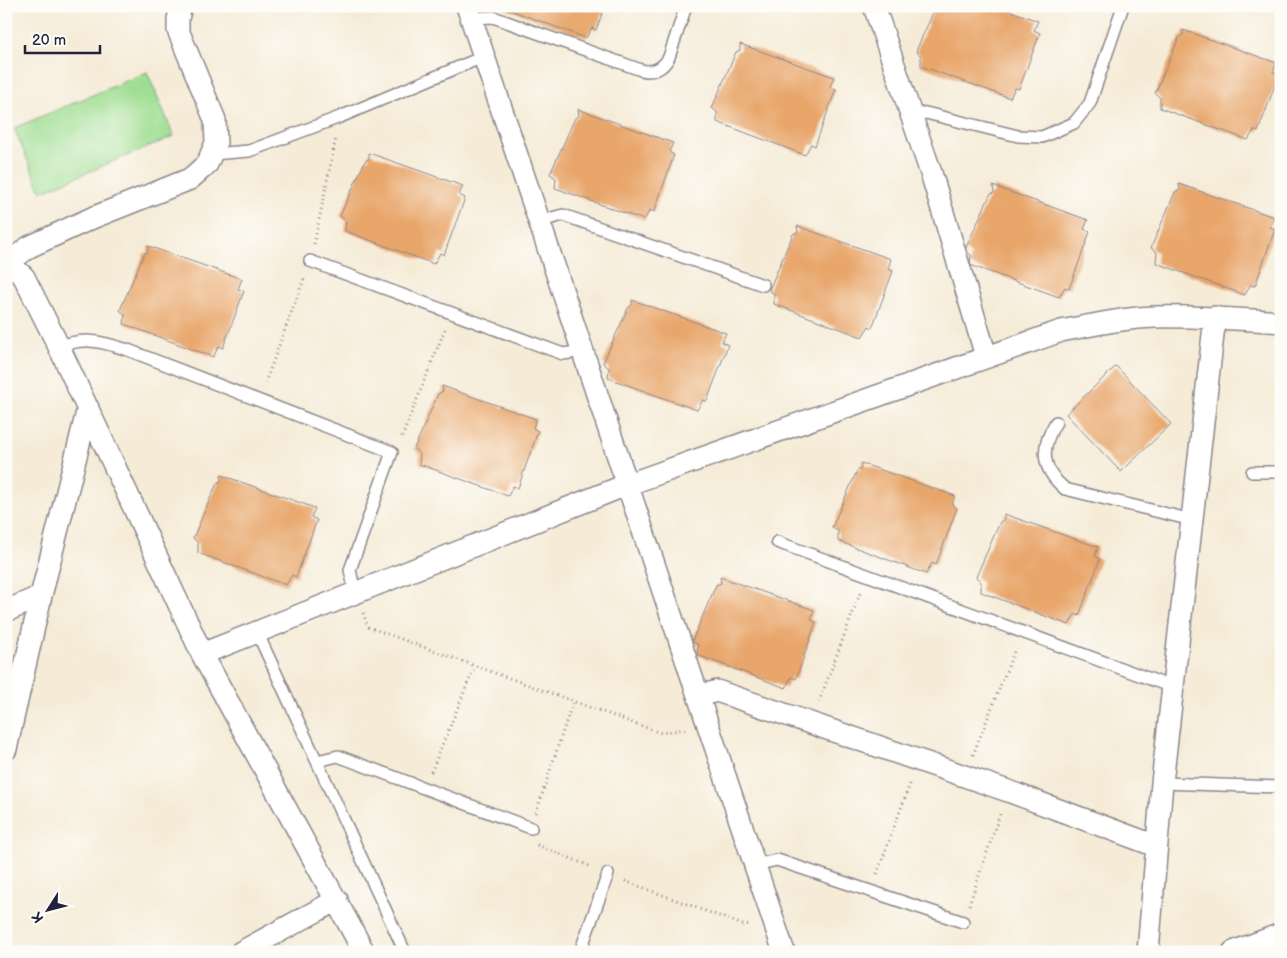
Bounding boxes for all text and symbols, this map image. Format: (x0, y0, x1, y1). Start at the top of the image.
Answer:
scale bar (25, 22, 100, 54)
text: 20 m (32, 31, 66, 50)
north arrow (22, 886, 72, 936)
text: K (28, 908, 48, 926)

